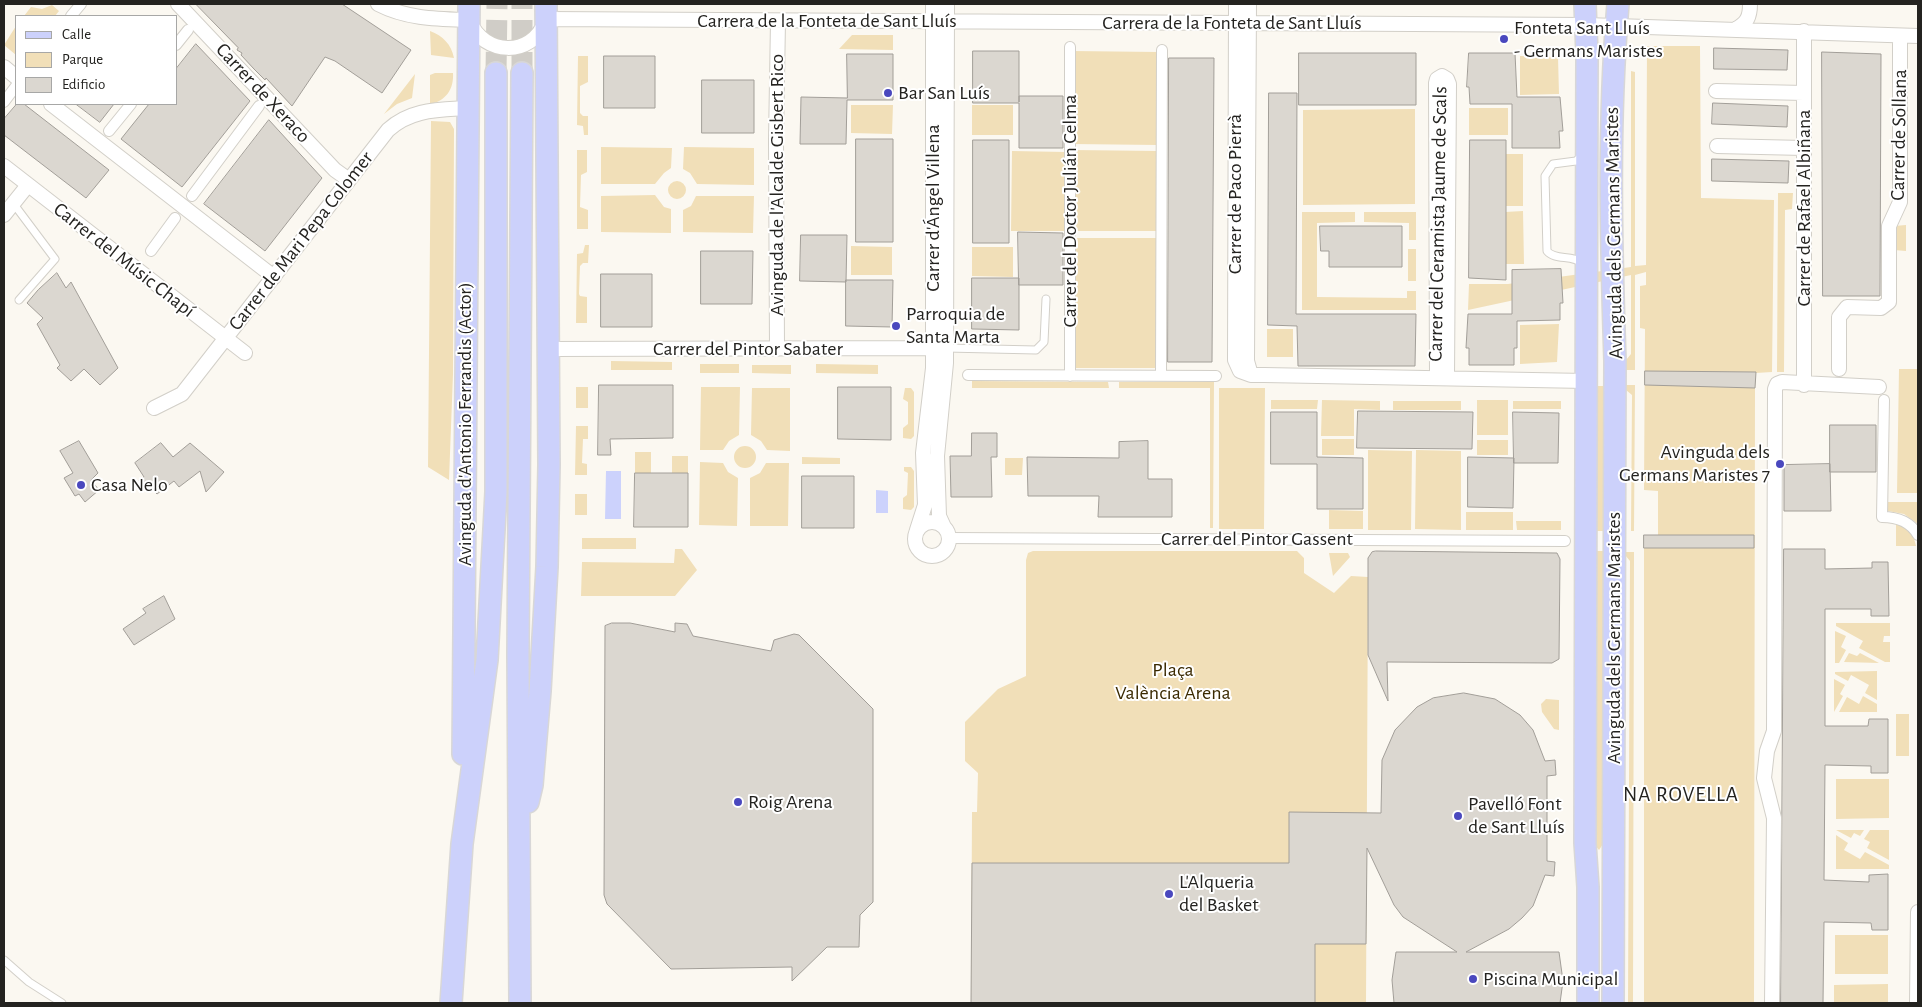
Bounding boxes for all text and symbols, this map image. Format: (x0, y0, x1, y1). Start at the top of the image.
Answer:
street label: Carrera de la Fonteta de Sant Lluís (697, 9, 957, 33)
street label: Carrera de la Fonteta de Sant Lluís (1102, 11, 1362, 35)
legend (15, 15, 178, 105)
place label: Fonteta Sant Lluís - Germans Maristes (1514, 16, 1663, 63)
text: Calle (62, 27, 91, 42)
marker: Fonteta Sant Lluís - Germans Maristes (1498, 33, 1510, 45)
street label: Carrer de Xeraco (211, 38, 315, 148)
text: Parque (62, 52, 103, 67)
street label: Avinguda de l'Alcalde Gisbert Rico (765, 54, 789, 316)
street label: Carrer de Sollana (1886, 69, 1912, 201)
text: Edificio (62, 77, 105, 92)
place label: Bar San Luís (898, 81, 990, 105)
street label: Carrer del Ceramista Jaume de Scals (1424, 86, 1452, 362)
marker: Bar San Luís (882, 87, 894, 99)
street label: Carrer del Doctor Julián Celma (1058, 94, 1082, 328)
street label: Avinguda dels Germans Maristes (1600, 107, 1628, 359)
street label: Carrer de Rafael Albiñana (1792, 109, 1816, 307)
street label: Carrer de Paco Pierrà (1223, 114, 1247, 274)
street label: Carrer d'Ángel Villena (921, 124, 945, 292)
street label: Carrer de Mari Pepa Colomer (224, 147, 378, 335)
street label: Carrer del Músic Chapí (48, 197, 200, 323)
street label: Avinguda d'Antonio Ferrandis (Actor) (453, 282, 477, 566)
place label: Parroquia de Santa Marta (906, 302, 1005, 349)
marker: Parroquia de Santa Marta (890, 320, 902, 332)
street label: Carrer del Pintor Sabater (653, 337, 843, 361)
place label: Avinguda dels Germans Maristes 7 (1619, 440, 1770, 487)
marker: Avinguda dels Germans Maristes 7 (1774, 458, 1786, 470)
place label: Casa Nelo (91, 473, 168, 497)
marker: Casa Nelo (75, 479, 87, 491)
street label: Avinguda dels Germans Maristes (1602, 512, 1626, 764)
street label: Carrer del Pintor Gassent (1161, 527, 1353, 551)
park label: Plaça València Arena (1115, 658, 1231, 705)
district label: NA ROVELLA (1622, 782, 1740, 808)
place label: Roig Arena (748, 790, 833, 814)
place label: Pavelló Font de Sant Lluís (1468, 792, 1565, 839)
marker: Roig Arena (732, 796, 744, 808)
marker: Pavelló Font de Sant Lluís (1452, 810, 1464, 822)
place label: L'Alqueria del Basket (1179, 870, 1259, 917)
marker: L'Alqueria del Basket (1163, 888, 1175, 900)
place label: Piscina Municipal (1483, 967, 1618, 991)
marker: Piscina Municipal (1467, 973, 1479, 985)

